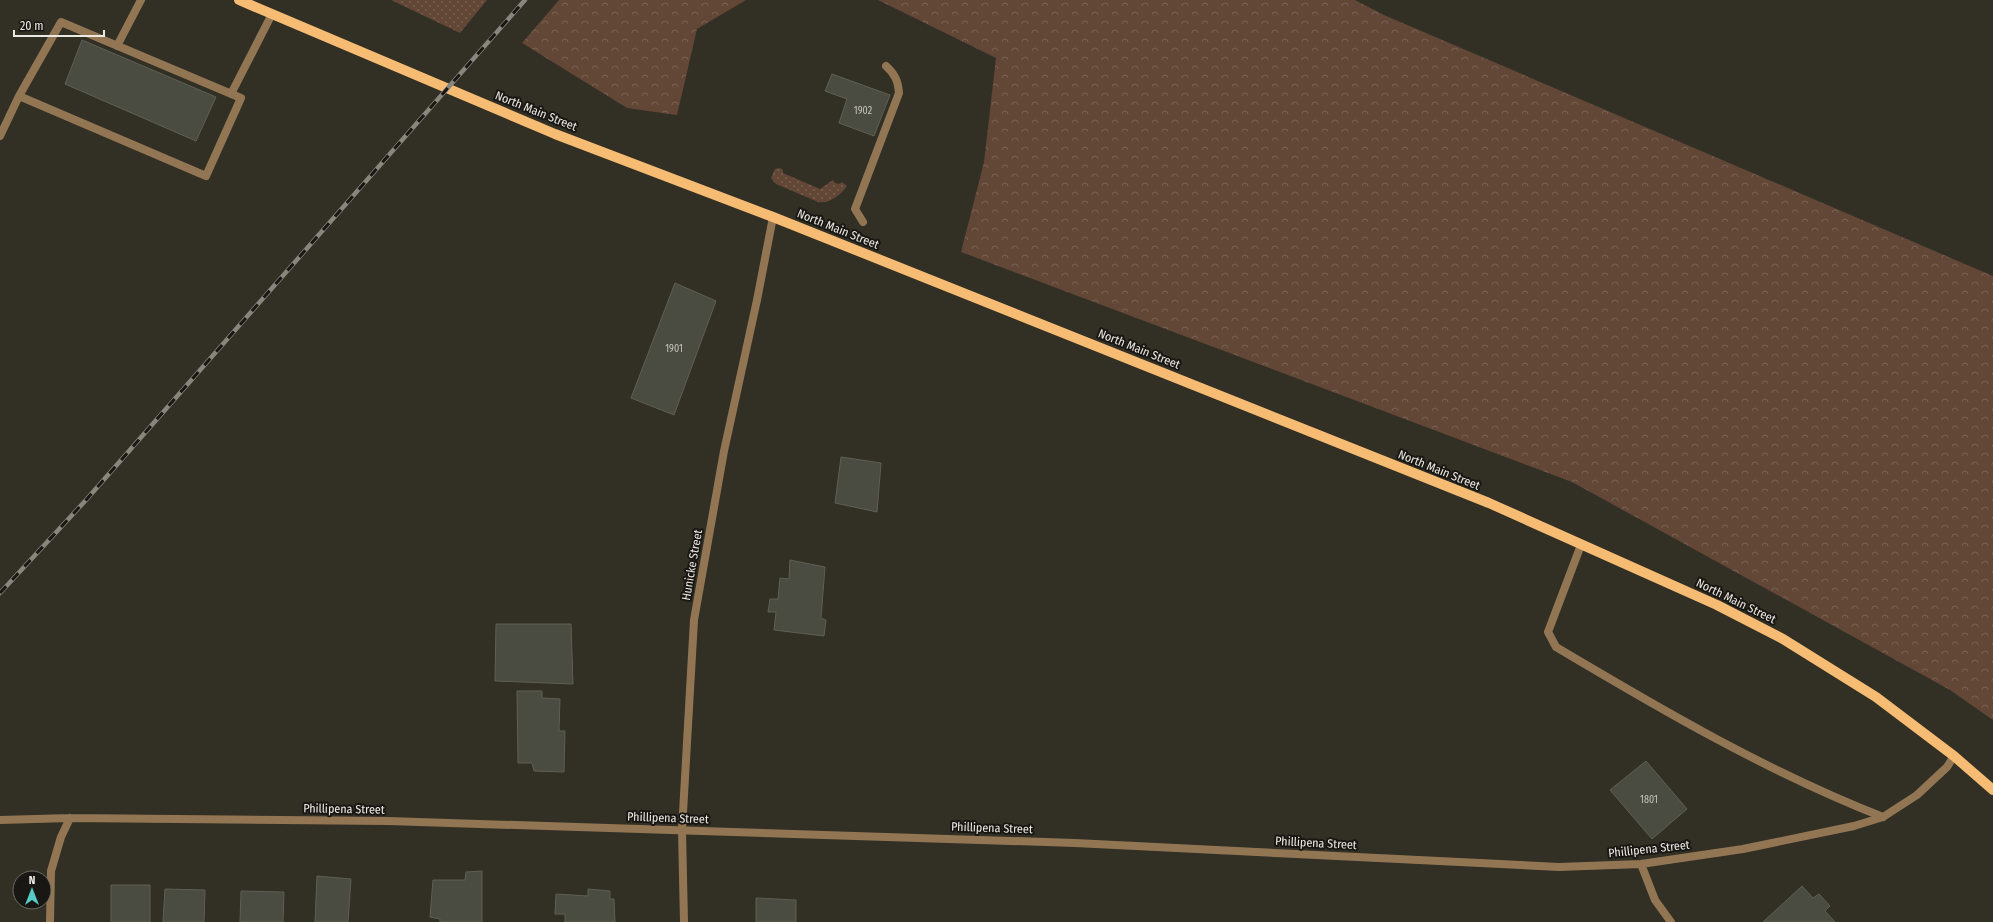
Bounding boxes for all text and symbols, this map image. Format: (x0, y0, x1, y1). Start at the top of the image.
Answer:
scale bar (14, 12, 104, 38)
text: 20 m (20, 19, 44, 33)
street label: North Main Street (493, 88, 579, 134)
house number: 1902 (854, 105, 873, 117)
street label: North Main Street (795, 206, 881, 252)
street label: North Main Street (1096, 326, 1182, 372)
house number: 1901 (665, 343, 683, 355)
street label: North Main Street (1396, 447, 1482, 493)
street label: Hunicke Street (679, 528, 705, 602)
street label: North Main Street (1694, 576, 1778, 626)
house number: 1801 (1640, 794, 1658, 806)
street label: Phillipena Street (303, 801, 385, 817)
street label: Phillipena Street (627, 810, 709, 826)
street label: Phillipena Street (951, 820, 1033, 836)
street label: Phillipena Street (1275, 834, 1357, 852)
street label: Phillipena Street (1608, 838, 1690, 860)
north arrow (12, 870, 52, 910)
text: N (29, 874, 35, 887)

